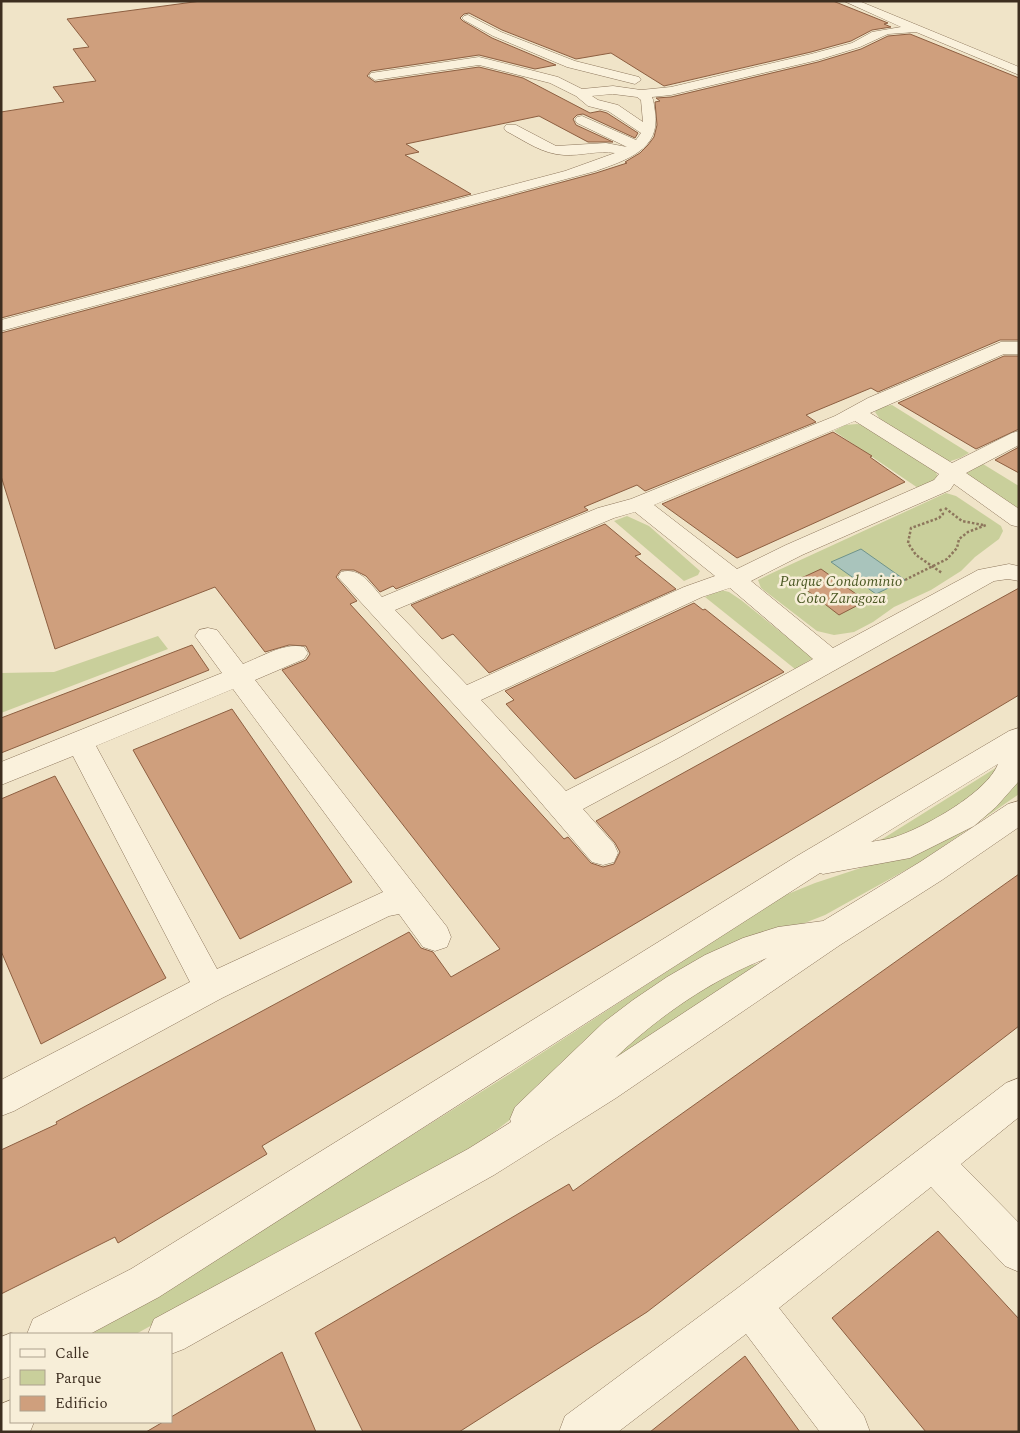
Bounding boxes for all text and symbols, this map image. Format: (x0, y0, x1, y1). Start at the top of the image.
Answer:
park label: Parque Condominio Coto Zaragoza (780, 570, 903, 610)
legend (10, 1333, 172, 1423)
text: Calle (55, 1342, 89, 1365)
text: Parque (55, 1367, 102, 1390)
text: Edificio (55, 1392, 108, 1415)

